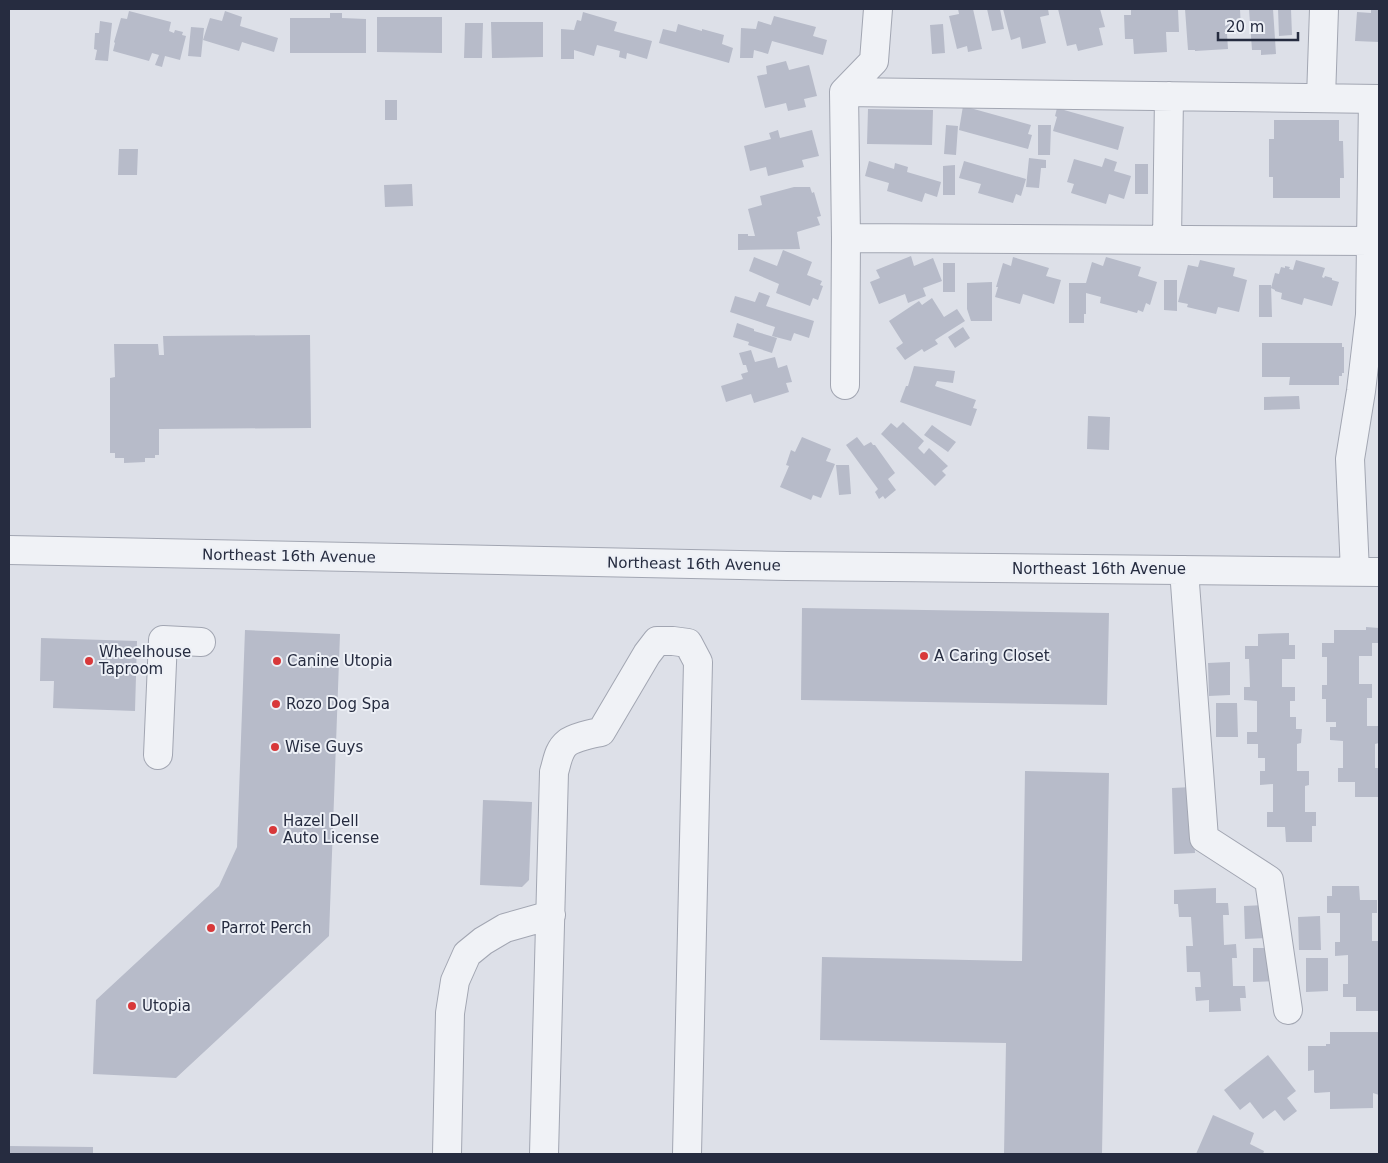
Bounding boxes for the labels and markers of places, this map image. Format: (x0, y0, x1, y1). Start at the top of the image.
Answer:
place label: Wheelhouse Taproom (98, 643, 191, 678)
place label: A Caring Closet (934, 647, 1050, 665)
marker: A Caring Closet (918, 650, 930, 662)
place label: Canine Utopia (287, 652, 393, 670)
marker: Wheelhouse Taproom (83, 655, 95, 667)
marker: Canine Utopia (271, 655, 283, 667)
place label: Rozo Dog Spa (286, 695, 390, 713)
marker: Rozo Dog Spa (270, 698, 282, 710)
place label: Wise Guys (285, 738, 363, 756)
marker: Wise Guys (269, 741, 281, 753)
place label: Hazel Dell Auto License (283, 812, 379, 847)
marker: Hazel Dell Auto License (267, 824, 279, 836)
place label: Parrot Perch (221, 919, 311, 937)
marker: Parrot Perch (205, 922, 217, 934)
place label: Utopia (142, 997, 191, 1015)
marker: Utopia (126, 1000, 138, 1012)

